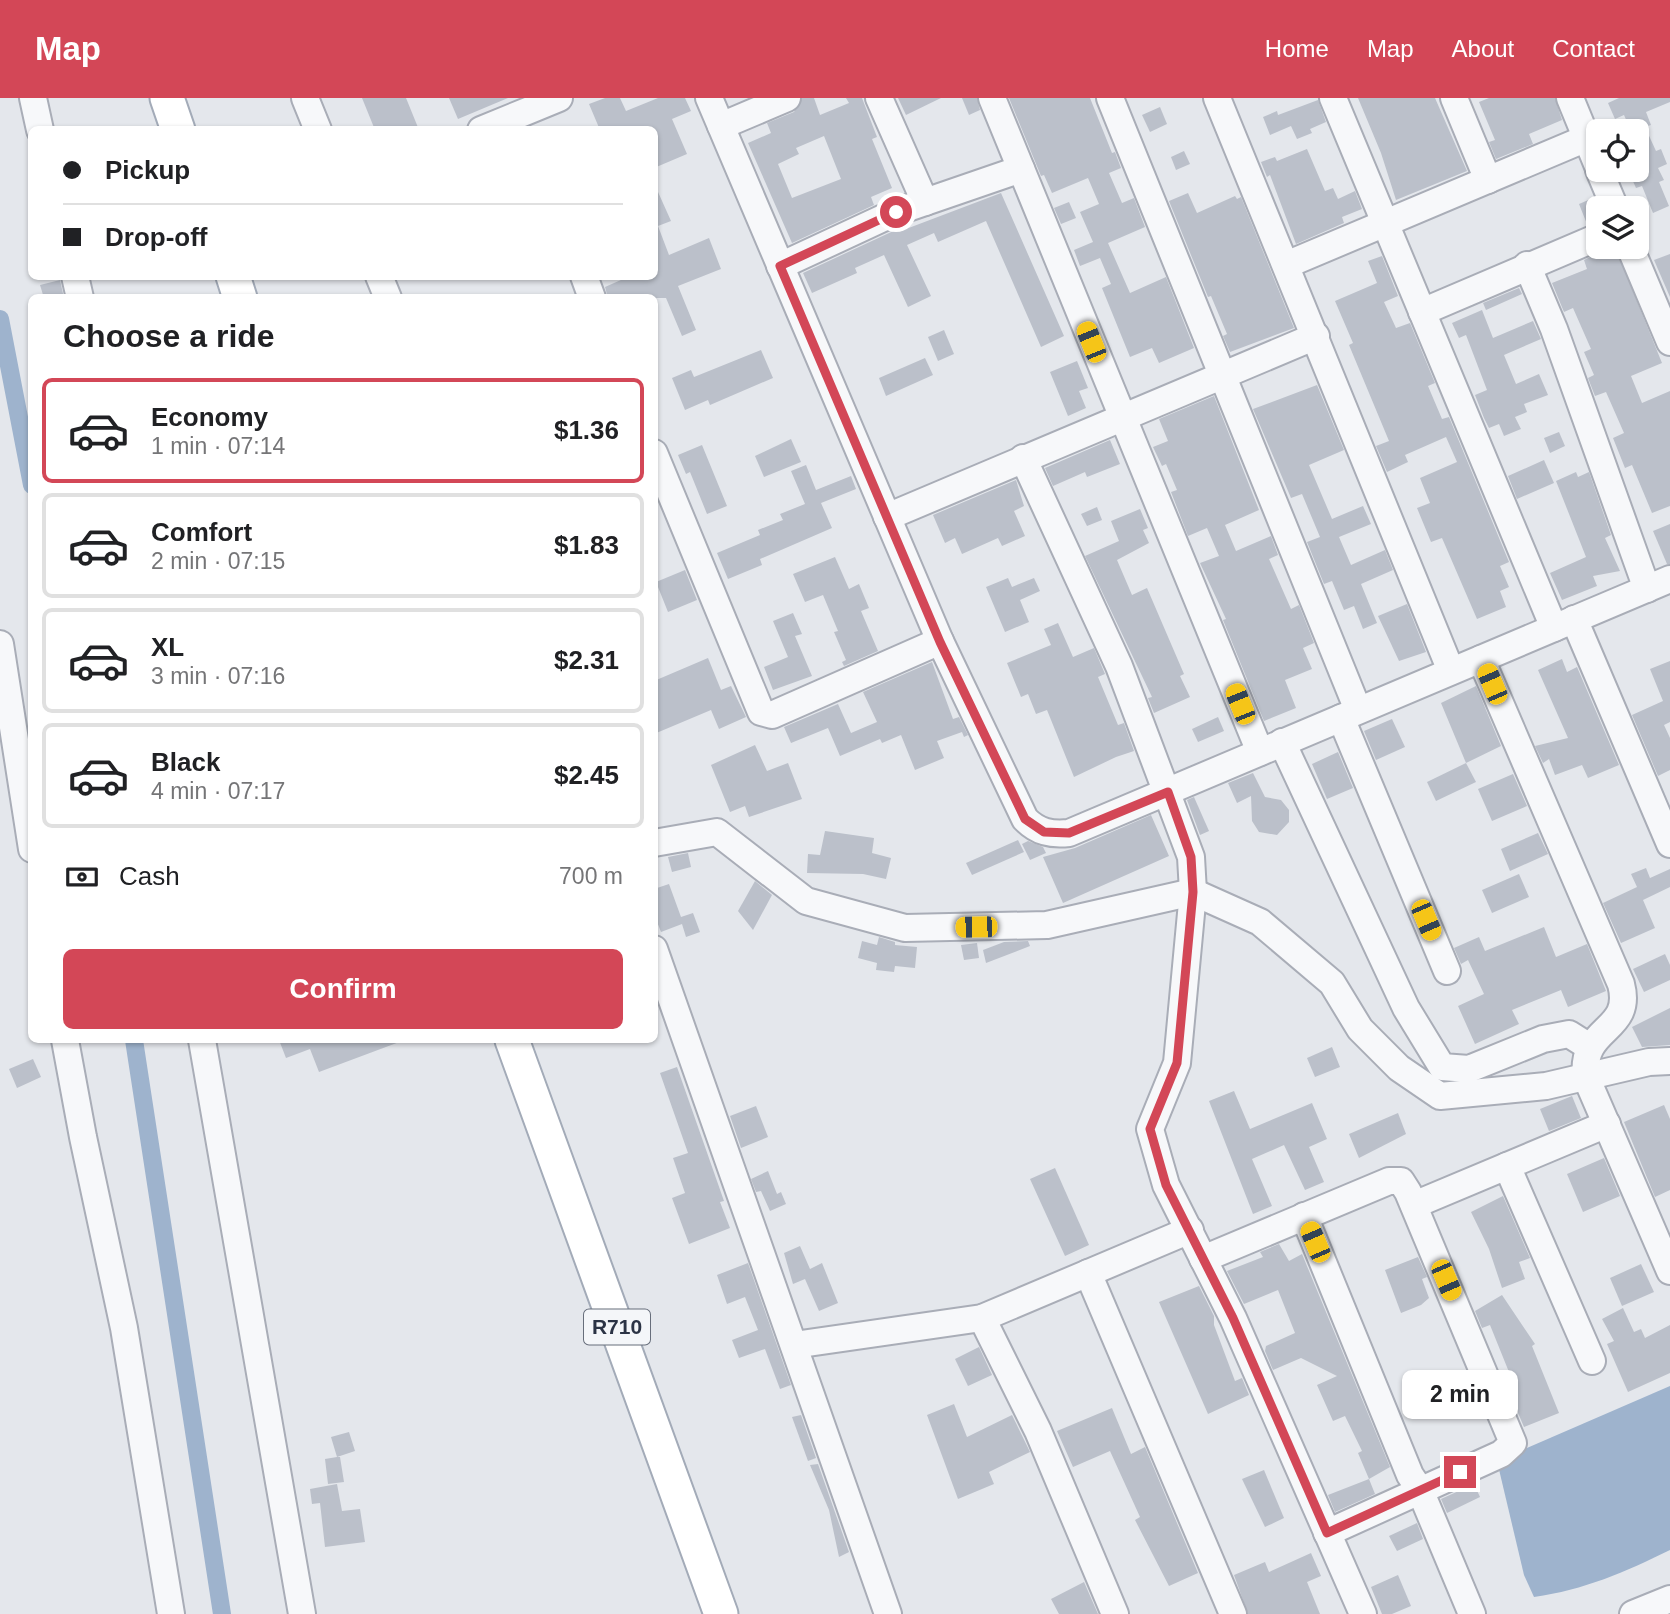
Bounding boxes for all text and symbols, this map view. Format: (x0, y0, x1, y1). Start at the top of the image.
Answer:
text: Map (35, 30, 101, 67)
text: Home (1265, 35, 1329, 62)
text: Map (1367, 35, 1414, 62)
text: About (1452, 35, 1514, 62)
text: Contact (1552, 35, 1635, 62)
map controls (1586, 119, 1649, 259)
button: locate (1586, 119, 1649, 182)
text: Pickup (105, 155, 190, 185)
route start (880, 196, 912, 228)
button: layers (1586, 196, 1649, 259)
text: Drop-off (105, 222, 208, 252)
text: Choose a ride (63, 318, 275, 354)
car (1074, 319, 1109, 365)
icon: car (67, 399, 130, 462)
text: Economy (151, 402, 268, 432)
text: $1.36 (554, 415, 619, 445)
text: 1 min · 07:14 (151, 433, 285, 459)
icon: car (67, 514, 130, 577)
text: Comfort (151, 517, 252, 547)
text: $1.83 (554, 530, 619, 560)
text: 2 min · 07:15 (151, 548, 285, 574)
icon: car (67, 629, 130, 692)
text: XL (151, 632, 184, 662)
text: $2.31 (554, 645, 619, 675)
car (1475, 661, 1510, 707)
text: 3 min · 07:16 (151, 663, 285, 689)
car (1223, 681, 1258, 727)
icon: car (67, 744, 130, 807)
text: Black (151, 747, 220, 777)
text: $2.45 (554, 760, 619, 790)
text: 4 min · 07:17 (151, 778, 285, 804)
icon: cash (63, 858, 101, 896)
text: Cash (119, 861, 180, 891)
text: 700 m (559, 863, 623, 889)
car (1409, 897, 1444, 943)
car (955, 916, 998, 938)
button: Confirm (63, 949, 623, 1029)
car (1298, 1219, 1333, 1265)
car (1429, 1257, 1464, 1303)
road number: R710 (584, 1310, 650, 1344)
callout: 2 min (1402, 1370, 1518, 1420)
text: 2 min (1430, 1381, 1490, 1407)
route end (1444, 1456, 1476, 1488)

